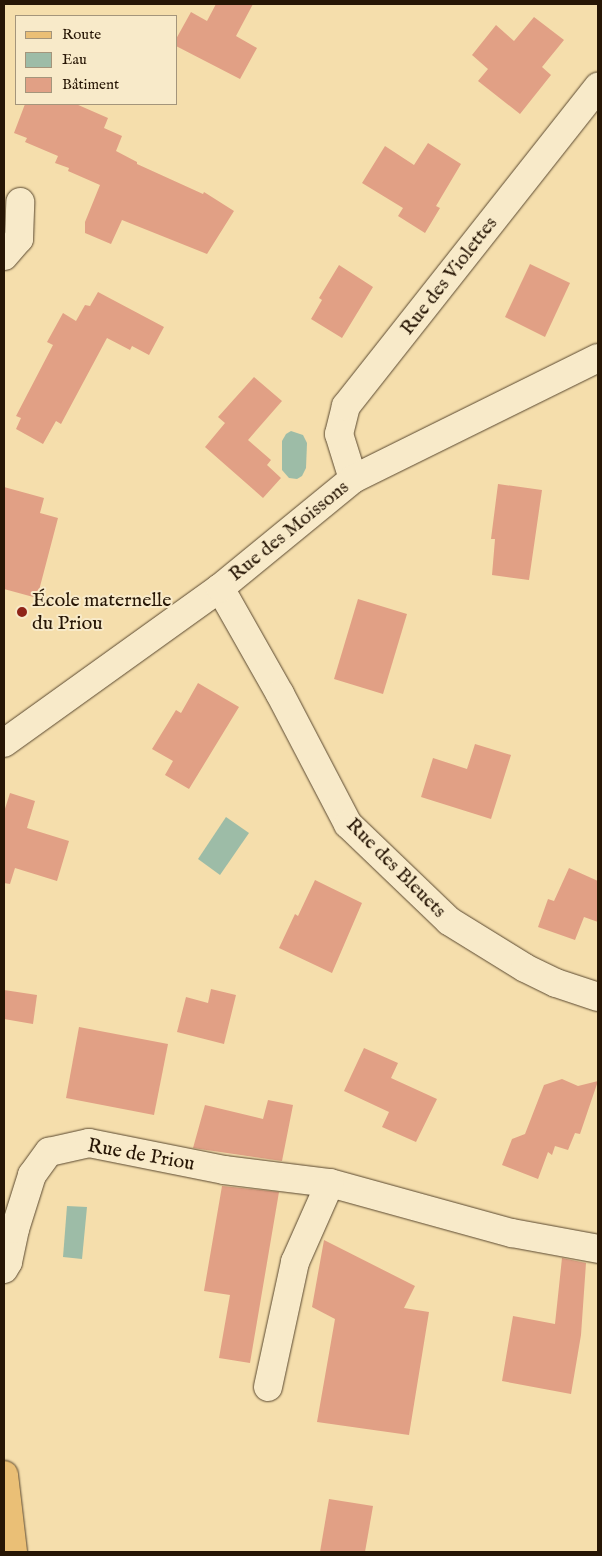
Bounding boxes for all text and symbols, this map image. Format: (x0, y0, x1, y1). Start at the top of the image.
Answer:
legend (15, 15, 178, 105)
text: Route (62, 25, 101, 44)
text: Eau (62, 50, 87, 69)
text: Bâtiment (62, 75, 119, 94)
street label: Rue des Violettes (395, 212, 503, 340)
street label: Rue des Moissons (224, 475, 354, 587)
place label: École maternelle du Priou (32, 588, 171, 635)
marker: École maternelle du Priou (16, 606, 28, 618)
street label: Rue des Bleuets (341, 813, 451, 923)
street label: Rue de Priou (86, 1134, 196, 1176)

